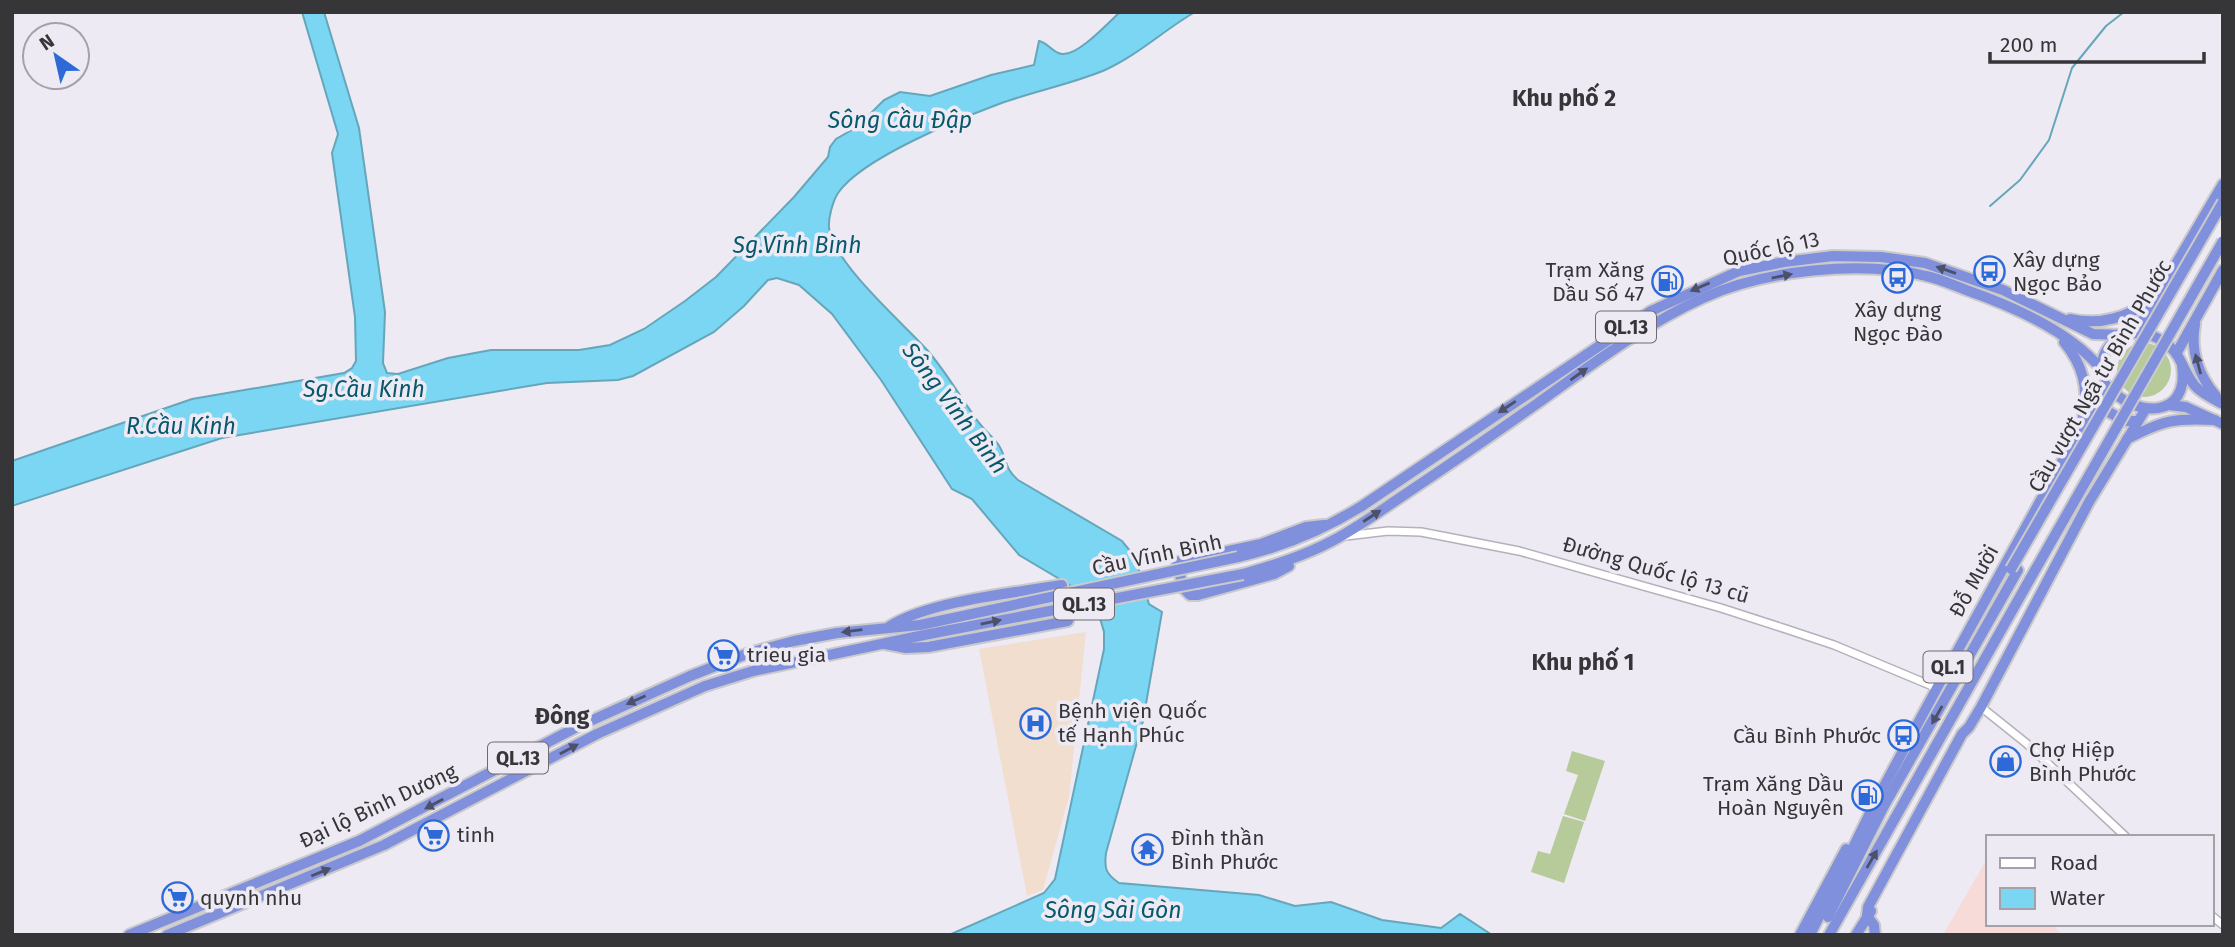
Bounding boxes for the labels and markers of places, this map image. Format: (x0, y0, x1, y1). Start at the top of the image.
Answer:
place label: Xây dựng Ngọc Bảo (2013, 247, 2102, 297)
bus stop icon: Xây dựng Ngọc Bảo (1973, 255, 2007, 289)
place label: Trạm Xăng Dầu Số 47 (1546, 257, 1644, 307)
bus stop icon: Xây dựng Ngọc Đào (1881, 261, 1915, 295)
fuel station icon: Trạm Xăng Dầu Số 47 (1650, 265, 1684, 299)
place label: Xây dựng Ngọc Đào (1853, 297, 1943, 347)
supermarket icon: trieu gia (707, 638, 741, 672)
place label: trieu gia (747, 642, 826, 668)
place label: Bệnh viện Quốc tế Hạnh Phúc (1058, 698, 1207, 748)
hospital icon: Bệnh viện Quốc tế Hạnh Phúc (1018, 706, 1052, 740)
bus stop icon: Cầu Bình Phước (1887, 719, 1921, 753)
place label: Cầu Bình Phước (1733, 723, 1881, 749)
place label: Chợ Hiệp Bình Phước (2029, 737, 2136, 787)
shop icon: Chợ Hiệp Bình Phước (1989, 745, 2023, 779)
place label: Trạm Xăng Dầu Hoàn Nguyên (1703, 771, 1844, 821)
fuel station icon: Trạm Xăng Dầu Hoàn Nguyên (1850, 779, 1884, 813)
supermarket icon: tinh (417, 818, 451, 852)
place label: tinh (457, 822, 495, 848)
place label: Đình thần Bình Phước (1171, 825, 1278, 875)
temple icon: Đình thần Bình Phước (1131, 833, 1165, 867)
supermarket icon: quynh nhu (160, 881, 194, 915)
place label: quynh nhu (200, 885, 302, 911)

